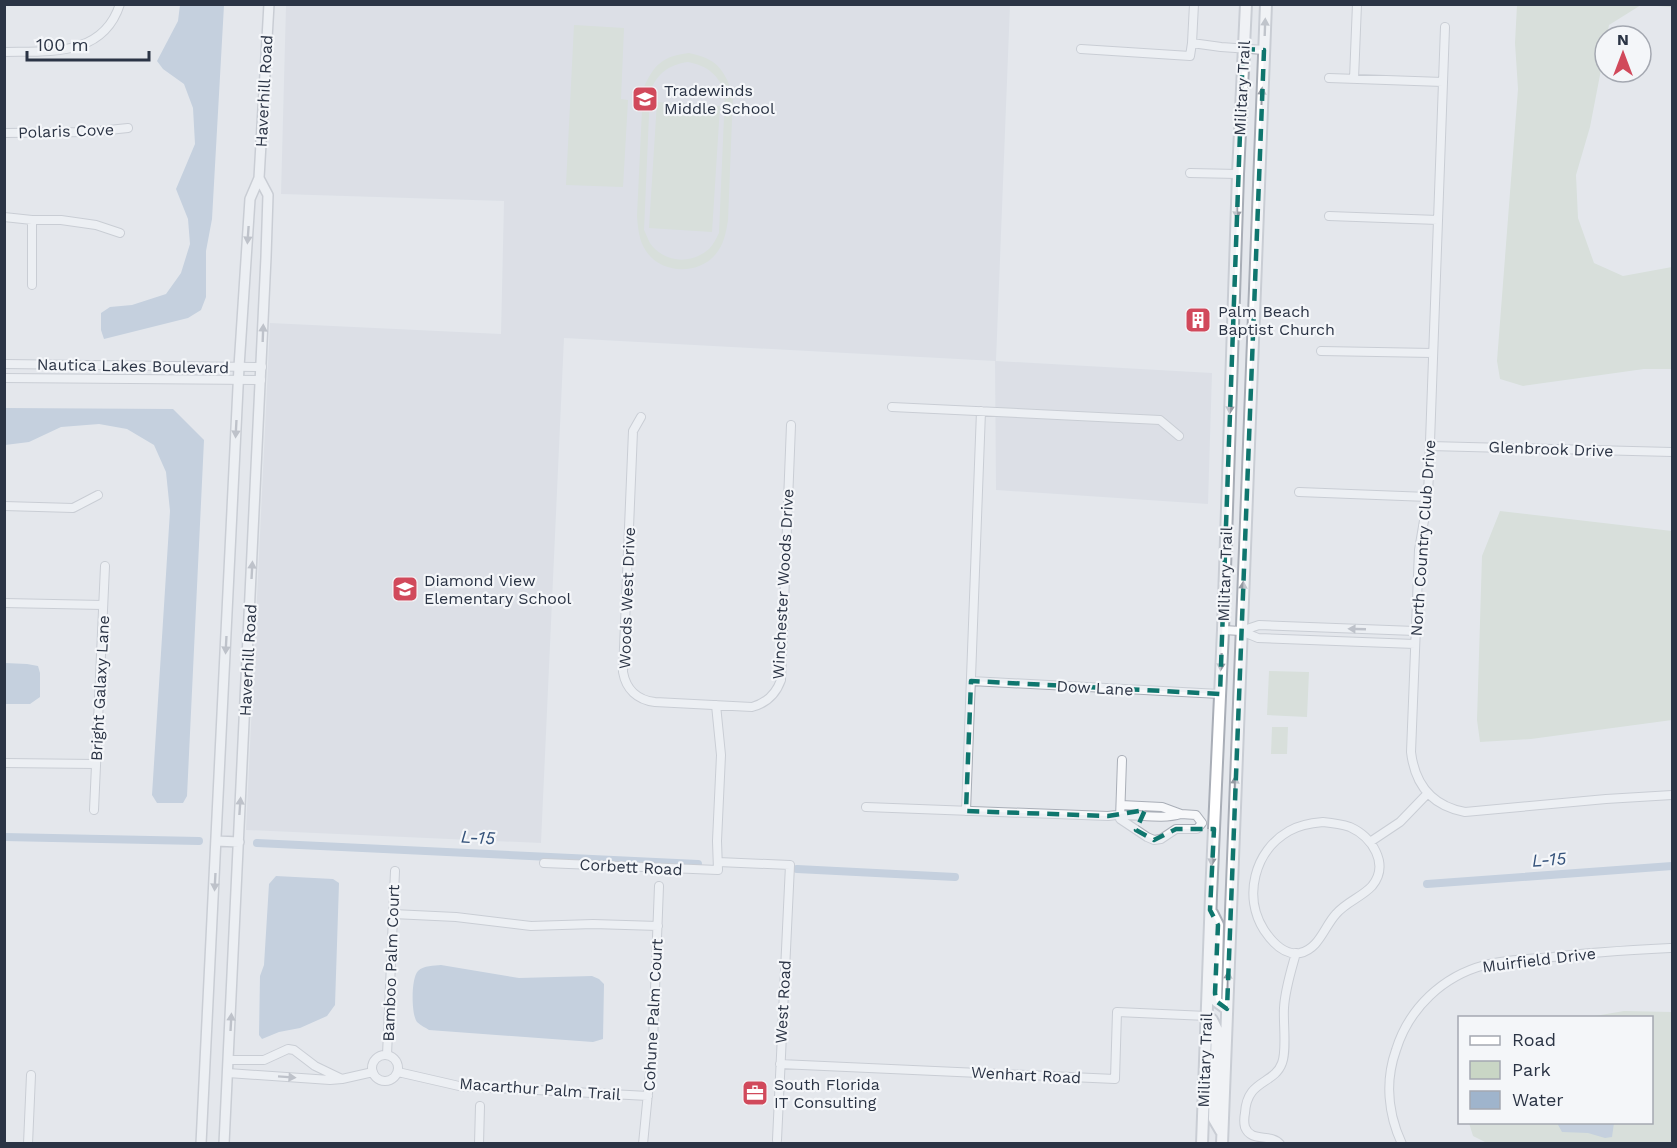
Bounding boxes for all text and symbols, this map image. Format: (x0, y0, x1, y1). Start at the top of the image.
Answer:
one-way arrow (1260, 18, 1270, 37)
scale bar (27, 24, 148, 62)
north arrow (1593, 24, 1653, 84)
text: N (1617, 30, 1629, 49)
text: 100 m (36, 34, 89, 55)
street label: Haverhill Road (252, 34, 276, 148)
street label: Military Trail (1230, 40, 1254, 136)
place label: Tradewinds Middle School (664, 81, 775, 118)
school or university icon: Tradewinds Middle School (630, 84, 660, 114)
one-way arrow (1258, 87, 1267, 106)
street label: Polaris Cove (18, 120, 114, 142)
one-way arrow (1232, 200, 1242, 219)
one-way arrow (243, 225, 253, 244)
place label: Palm Beach Baptist Church (1218, 302, 1335, 339)
building icon: Palm Beach Baptist Church (1183, 305, 1213, 335)
one-way arrow (258, 323, 268, 342)
street label: Nautica Lakes Boulevard (37, 355, 229, 377)
one-way arrow (1226, 395, 1235, 414)
one-way arrow (232, 420, 241, 439)
street label: Glenbrook Drive (1488, 437, 1614, 461)
street label: North Country Club Drive (1407, 439, 1439, 637)
street label: Winchester Woods Drive (769, 488, 797, 680)
street label: Military Trail (1214, 526, 1236, 622)
street label: Woods West Drive (615, 527, 639, 669)
one-way arrow (247, 560, 256, 579)
place label: Diamond View Elementary School (424, 571, 572, 608)
school or university icon: Diamond View Elementary School (390, 574, 420, 604)
one-way arrow (1238, 581, 1247, 600)
street label: Haverhill Road (236, 603, 260, 717)
street label: Bright Galaxy Lane (87, 615, 113, 761)
one-way arrow (1347, 624, 1366, 634)
one-way arrow (221, 636, 230, 655)
one-way arrow (1217, 653, 1226, 672)
street label: Dow Lane (1056, 676, 1134, 700)
one-way arrow (1231, 776, 1240, 795)
one-way arrow (236, 797, 245, 816)
water label: L-15 (460, 826, 497, 848)
water label: L-15 (1531, 847, 1568, 871)
one-way arrow (1208, 848, 1217, 867)
street label: Corbett Road (579, 855, 683, 879)
one-way arrow (210, 872, 219, 891)
street label: Bamboo Palm Court (379, 884, 403, 1042)
street label: Cohune Palm Court (640, 938, 666, 1092)
street label: Muirfield Drive (1481, 944, 1597, 976)
street label: West Road (771, 960, 795, 1044)
one-way arrow (1223, 971, 1232, 990)
street label: Military Trail (1194, 1012, 1216, 1108)
one-way arrow (226, 1013, 235, 1032)
legend (1458, 1016, 1653, 1124)
text: Road (1512, 1029, 1556, 1050)
text: Park (1512, 1059, 1551, 1080)
street label: Wenhart Road (970, 1063, 1082, 1087)
one-way arrow (277, 1072, 296, 1081)
street label: Macarthur Palm Trail (459, 1074, 621, 1104)
place label: South Florida IT Consulting (774, 1075, 880, 1112)
office icon: South Florida IT Consulting (740, 1078, 770, 1108)
text: Water (1512, 1089, 1564, 1110)

